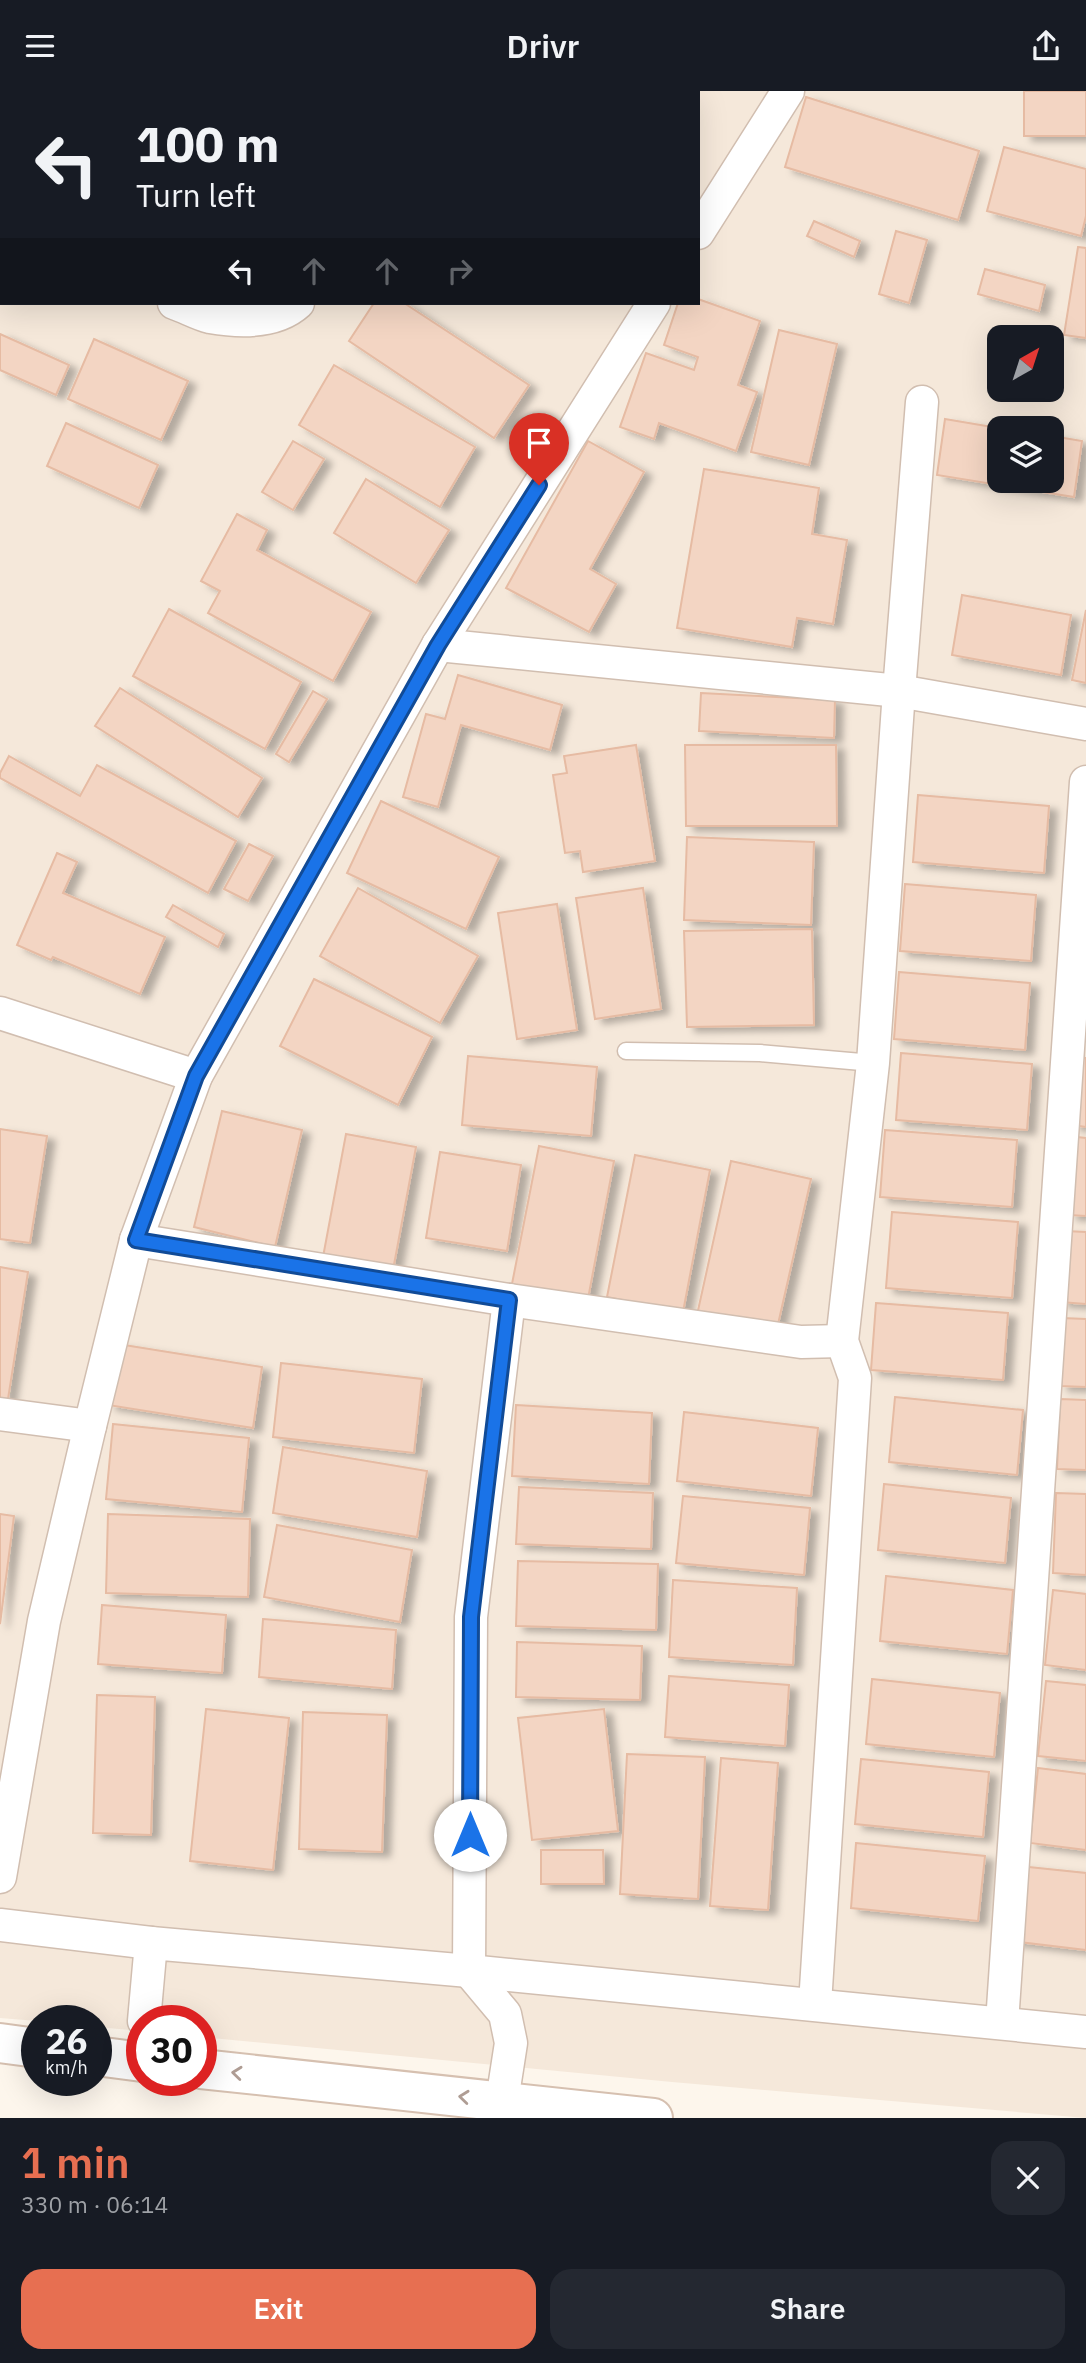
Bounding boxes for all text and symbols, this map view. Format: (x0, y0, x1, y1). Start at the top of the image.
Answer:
text: Drivr (507, 25, 579, 67)
icon: menu (21, 27, 59, 65)
icon: share (1027, 27, 1065, 65)
text: 100 m (136, 112, 280, 175)
icon: left (21, 119, 112, 210)
text: Turn left (136, 174, 256, 216)
icon: left (222, 252, 260, 290)
icon: ahead (295, 252, 333, 290)
icon: ahead (368, 252, 406, 290)
icon: right (441, 252, 479, 290)
north arrow (987, 325, 1064, 403)
map controls (987, 325, 1064, 493)
pin (509, 413, 569, 485)
button: layers (987, 416, 1064, 493)
icon: arrive (520, 424, 558, 462)
position arrow (433, 1798, 507, 1872)
speed limit sign: 30 (126, 2005, 217, 2096)
text: 26 (45, 2018, 88, 2064)
text: km/h (45, 2056, 88, 2079)
one-way arrow (232, 2065, 243, 2080)
one-way arrow (458, 2090, 469, 2105)
text: 1 min (21, 2135, 130, 2190)
button: close (991, 2141, 1065, 2215)
text: 330 m · 06:14 (21, 2189, 168, 2219)
button: Exit (21, 2269, 536, 2349)
button: Share (550, 2269, 1065, 2349)

